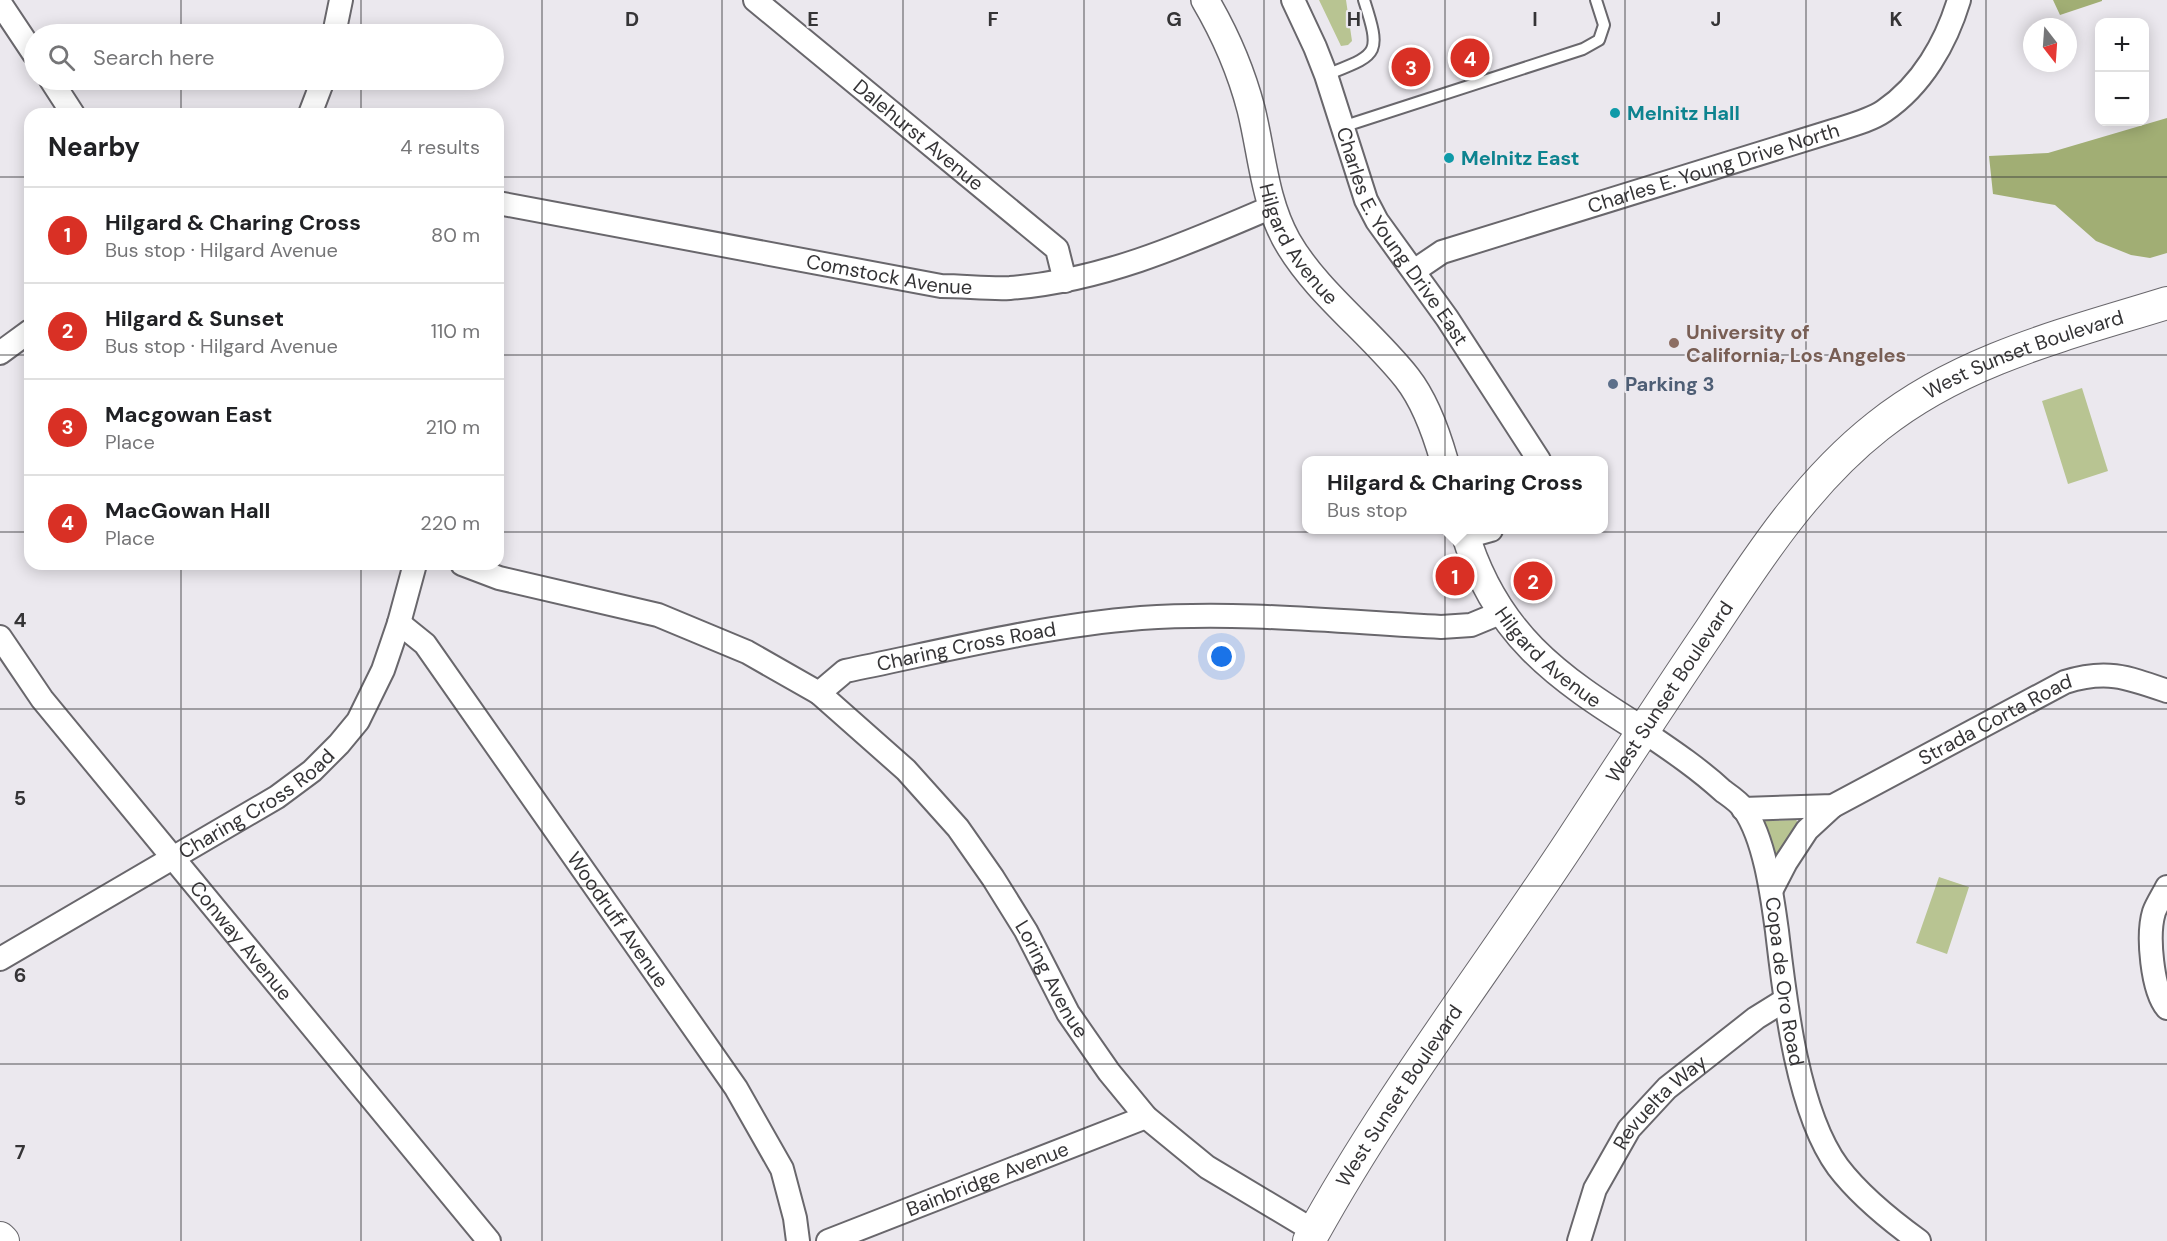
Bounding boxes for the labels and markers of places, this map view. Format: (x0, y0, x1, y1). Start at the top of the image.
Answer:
pin: 4 (1450, 36, 1490, 80)
pin: 3 (1392, 44, 1430, 90)
place label: Melnitz Hall (1627, 100, 1740, 126)
marker: Melnitz Hall (1608, 106, 1622, 120)
place label: Melnitz East (1461, 145, 1579, 171)
marker: Melnitz East (1442, 151, 1456, 165)
place label: University of California, Los Angeles (1686, 319, 1906, 368)
marker: University of California, Los Angeles (1667, 336, 1681, 350)
place label: Parking 3 (1625, 371, 1715, 397)
marker: Parking 3 (1606, 377, 1620, 391)
pin: 1 (1436, 554, 1474, 598)
pin: 2 (1514, 558, 1552, 604)

